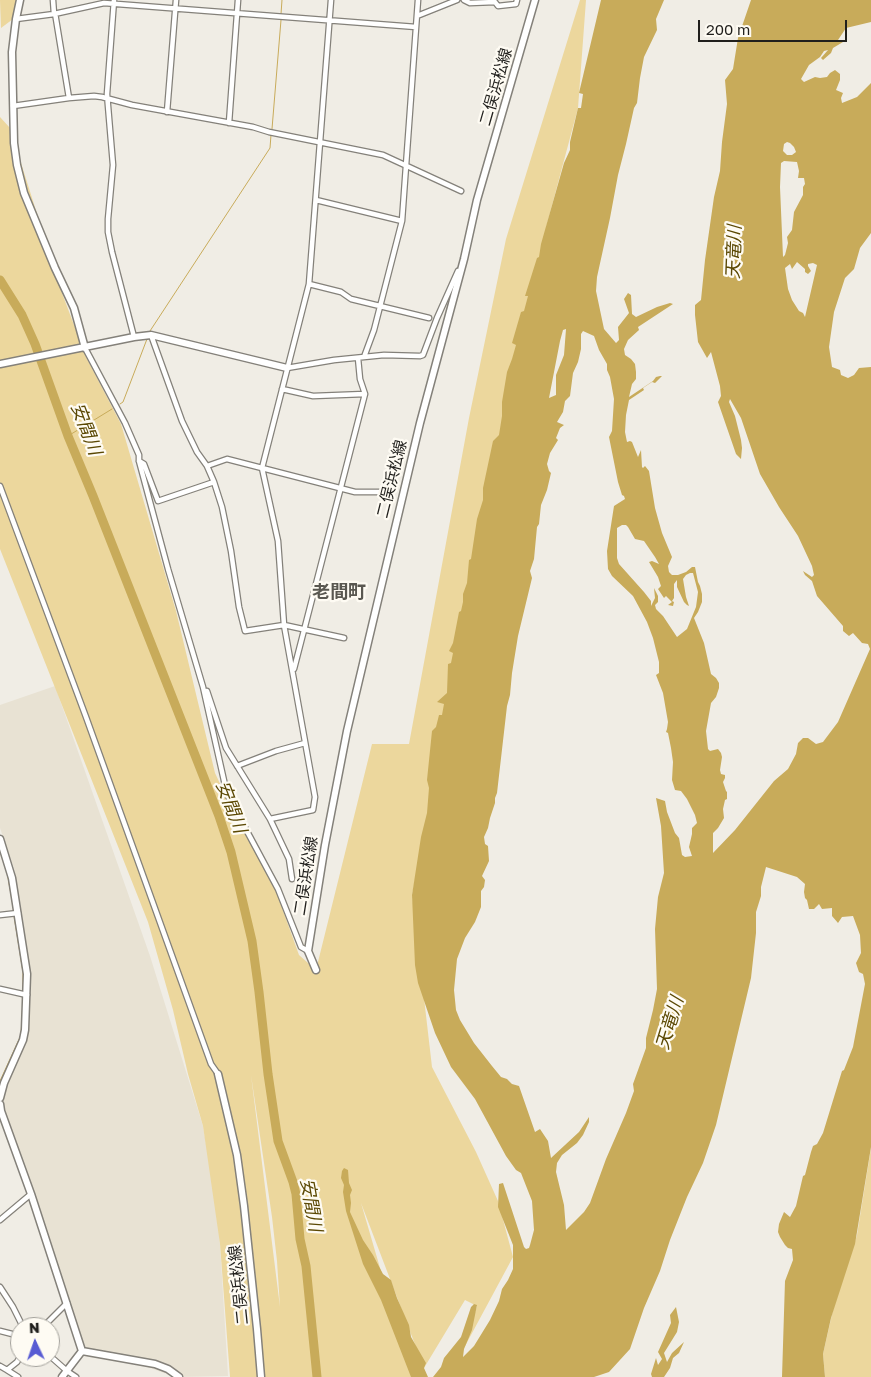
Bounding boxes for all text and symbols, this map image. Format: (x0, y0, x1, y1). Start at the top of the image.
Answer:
scale bar (701, 10, 850, 42)
text: 200 m (706, 20, 750, 38)
street label: 二俣浜松線 (476, 46, 516, 128)
water label: 天竜川 (722, 225, 746, 279)
water label: 安間川 (66, 400, 106, 458)
street label: 二俣浜松線 (373, 438, 411, 520)
district label: 老間町 (312, 581, 366, 603)
water label: 安間川 (211, 778, 251, 836)
street label: 二俣浜松線 (290, 835, 322, 917)
water label: 天竜川 (652, 994, 688, 1052)
water label: 安間川 (296, 1177, 326, 1233)
street label: 二俣浜松線 (225, 1244, 253, 1326)
north arrow (10, 1317, 60, 1367)
text: N (28, 1319, 40, 1336)

